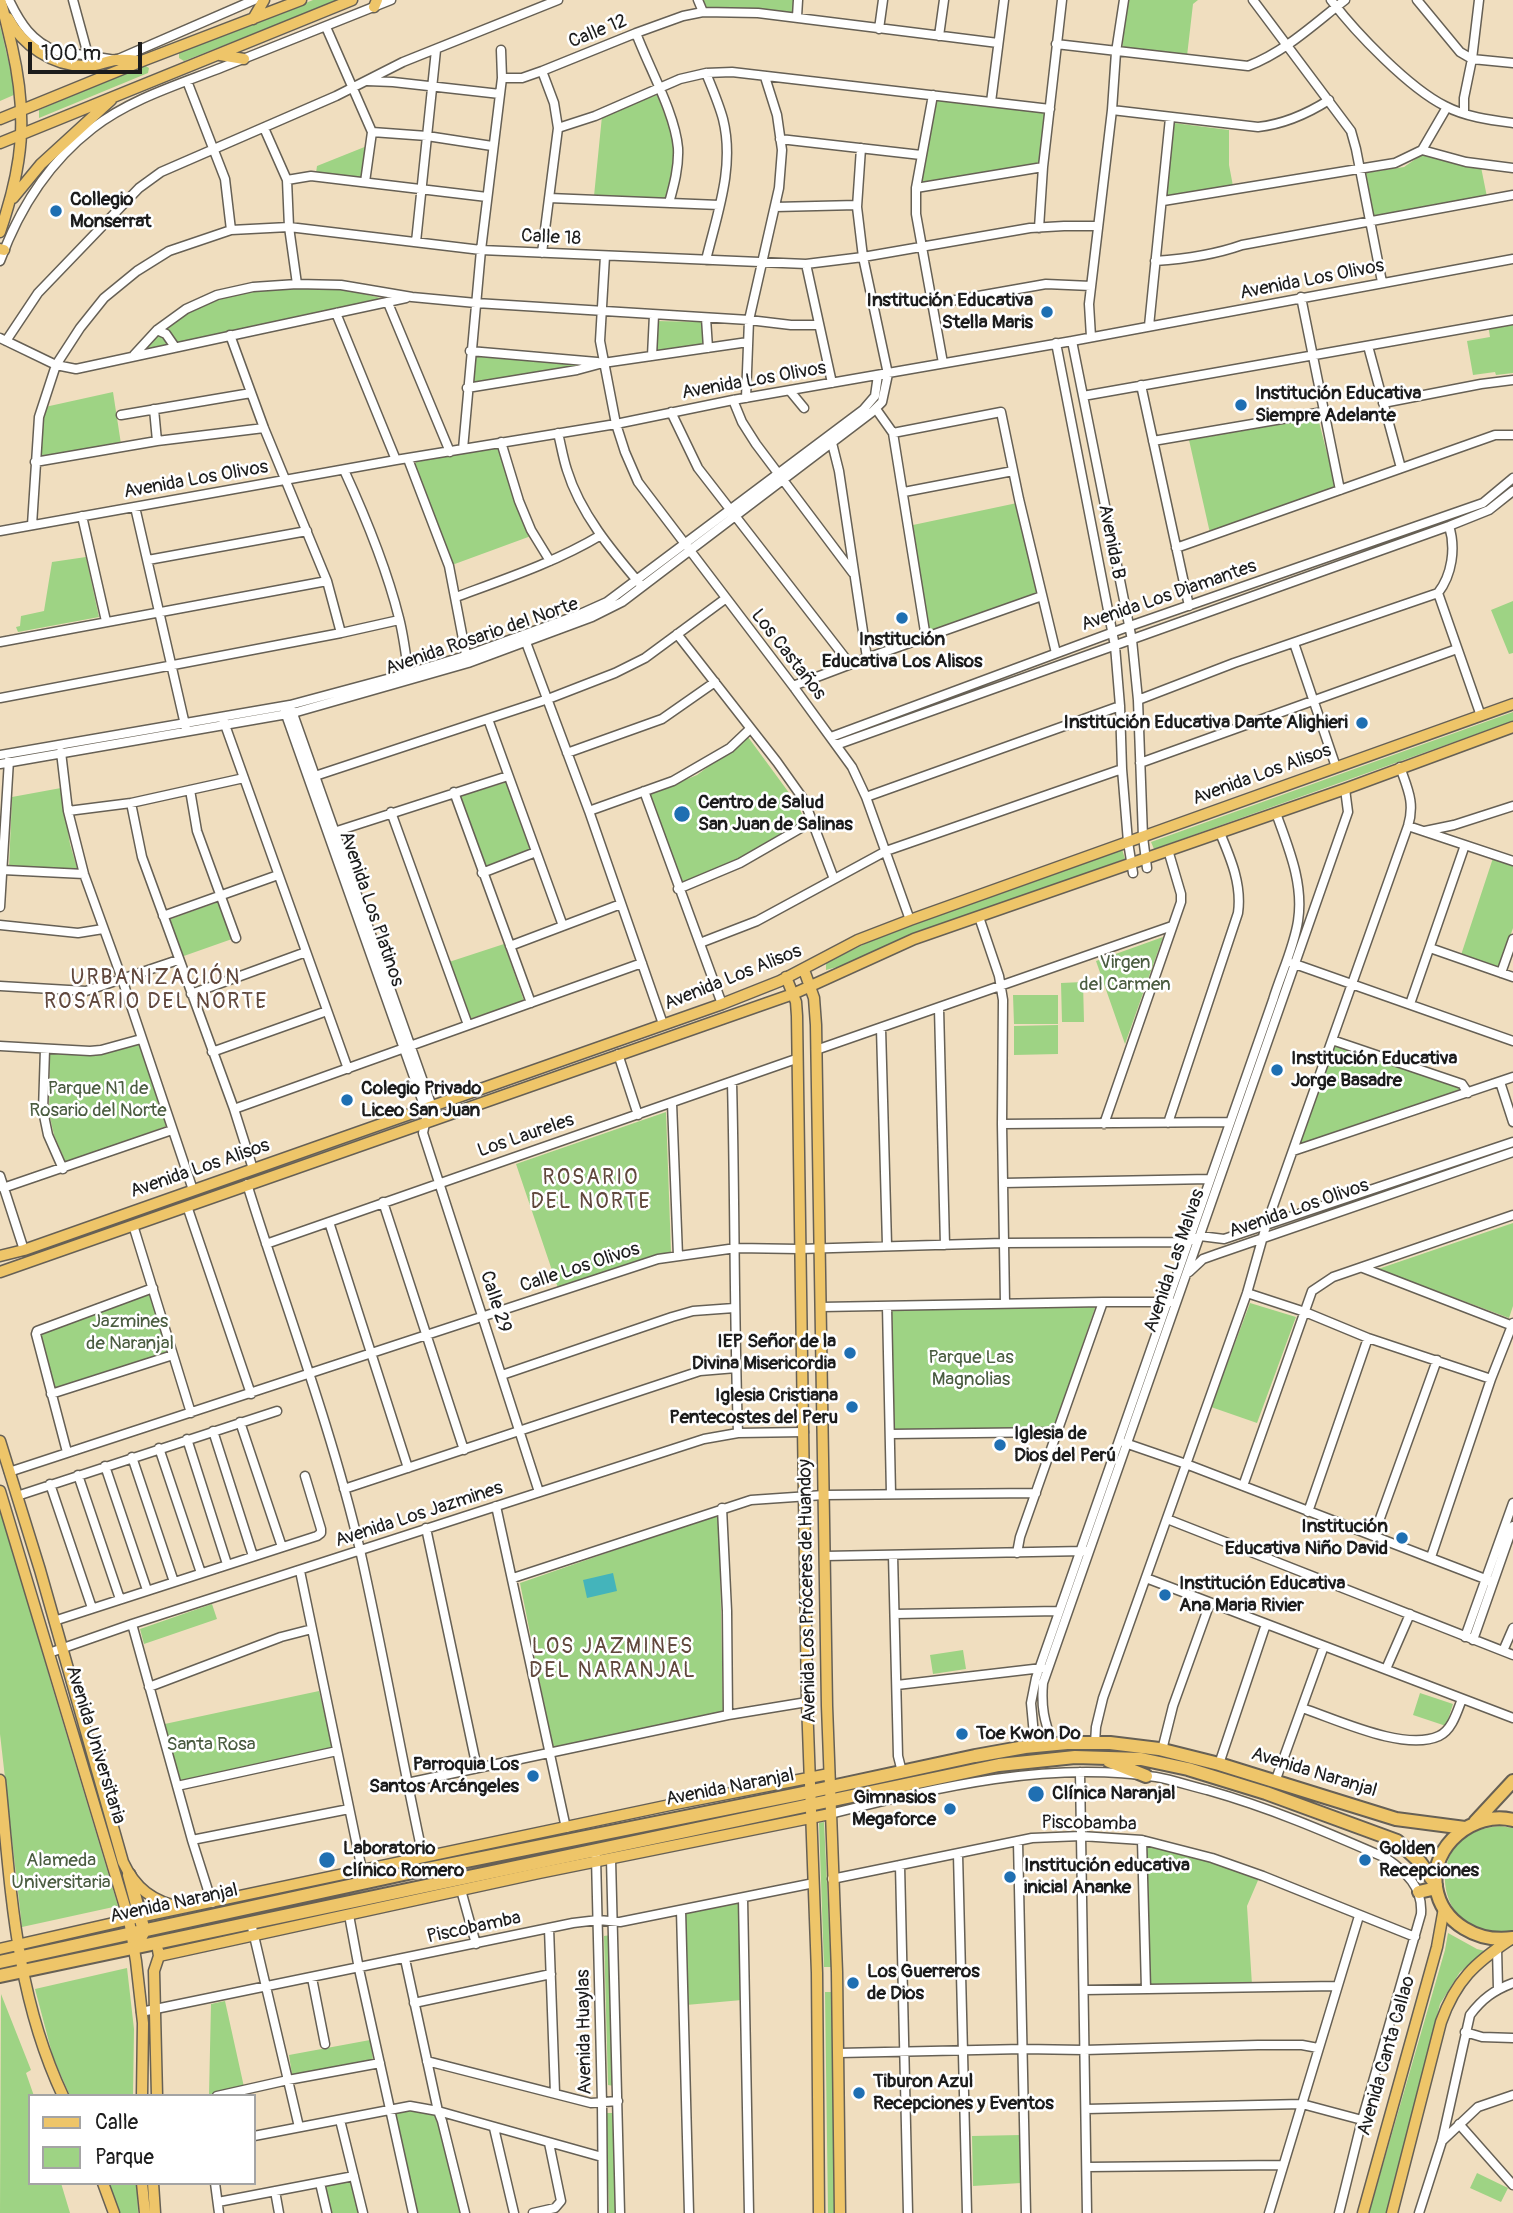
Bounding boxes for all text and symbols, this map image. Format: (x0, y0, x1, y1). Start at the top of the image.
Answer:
street label: Calle 12 (565, 10, 631, 54)
scale bar (32, 28, 145, 72)
text: 100 m (41, 40, 101, 67)
place label: Collegio Monserrat (70, 189, 151, 233)
marker: Collegio Monserrat (48, 203, 64, 219)
street label: Calle 18 (520, 225, 582, 251)
street label: Avenida Los Olivos (1238, 255, 1386, 305)
place label: Institución Educativa Stella Maris (867, 290, 1033, 334)
marker: Institución Educativa Stella Maris (1039, 304, 1055, 320)
street label: Avenida Los Olivos (680, 357, 828, 405)
place label: Institución Educativa Siempre Adelante (1255, 383, 1421, 427)
marker: Institución Educativa Siempre Adelante (1233, 397, 1249, 413)
street label: Avenida Los Olivos (122, 456, 270, 504)
street label: Avenida B (1093, 503, 1129, 581)
street label: Avenida Los Diamantes (1078, 555, 1260, 637)
street label: Avenida Rosario del Norte (383, 593, 581, 681)
street label: Los Castaños (746, 605, 830, 705)
marker: Institución Educativa Los Alisos (894, 610, 910, 626)
place label: Institución Educativa Los Alisos (822, 629, 982, 673)
place label: Institución Educativa Dante Alighieri (1064, 712, 1348, 734)
marker: Institución Educativa Dante Alighieri (1354, 715, 1370, 731)
street label: Avenida Los Alisos (1189, 739, 1335, 811)
place label: Centro de Salud San Juan de Salinas (698, 792, 853, 836)
marker: Centro de Salud San Juan de Salinas (672, 804, 692, 824)
street label: Avenida Los Platinos (334, 828, 408, 990)
street label: Avenida Los Alisos (661, 940, 805, 1016)
park label: Virgen del Carmen (1079, 952, 1171, 996)
district label: URBANIZACIÓN ROSARIO DEL NORTE (46, 966, 266, 1016)
place label: Institución Educativa Jorge Basadre (1291, 1048, 1457, 1092)
marker: Institución Educativa Jorge Basadre (1269, 1062, 1285, 1078)
park label: Parque N1 de Rosario del Norte (29, 1078, 167, 1122)
place label: Colegio Privado Liceo San Juan (361, 1078, 481, 1122)
marker: Colegio Privado Liceo San Juan (339, 1092, 355, 1108)
street label: Los Laureles (475, 1109, 577, 1163)
street label: Avenida Los Alisos (127, 1134, 273, 1204)
district label: ROSARIO DEL NORTE (532, 1166, 650, 1216)
street label: Avenida Los Olivos (1226, 1174, 1372, 1244)
street label: Avenida Las Malvas (1140, 1186, 1210, 1336)
street label: Calle Los Olivos (517, 1238, 643, 1298)
street label: Calle 29 (474, 1268, 516, 1336)
park label: Jazmines de Naranjal (86, 1311, 174, 1355)
place label: IEP Señor de la Divina Misericordia (692, 1331, 836, 1375)
marker: IEP Señor de la Divina Misericordia (842, 1345, 858, 1361)
park label: Parque Las Magnolias (928, 1347, 1014, 1391)
place label: Iglesia Cristiana Pentecostes del Peru (669, 1385, 838, 1429)
marker: Iglesia Cristiana Pentecostes del Peru (844, 1399, 860, 1415)
place label: Iglesia de Dios del Perú (1014, 1423, 1116, 1467)
marker: Iglesia de Dios del Perú (992, 1437, 1008, 1453)
street label: Avenida Los Próceres de Huandoy (794, 1459, 822, 1723)
street label: Avenida Los Jazmines (332, 1477, 506, 1553)
place label: Institución Educativa Niño David (1225, 1516, 1388, 1560)
marker: Institución Educativa Niño David (1394, 1530, 1410, 1546)
place label: Institución Educativa Ana Maria Rivier (1179, 1573, 1345, 1617)
marker: Institución Educativa Ana Maria Rivier (1157, 1587, 1173, 1603)
district label: LOS JAZMINES DEL NARANJAL (531, 1635, 695, 1685)
street label: Avenida Universitaria (60, 1663, 130, 1827)
place label: Toe Kwon Do (976, 1723, 1081, 1745)
marker: Toe Kwon Do (954, 1726, 970, 1742)
park label: Santa Rosa (166, 1734, 256, 1756)
street label: Avenida Naranjal (1248, 1743, 1380, 1803)
place label: Parroquia Los Santos Arcángeles (369, 1754, 519, 1798)
street label: Avenida Naranjal (664, 1764, 796, 1812)
marker: Parroquia Los Santos Arcángeles (525, 1768, 541, 1784)
place label: Clínica Naranjal (1052, 1783, 1176, 1805)
marker: Clínica Naranjal (1026, 1784, 1046, 1804)
place label: Gimnasios Megaforce (852, 1787, 936, 1831)
marker: Gimnasios Megaforce (942, 1801, 958, 1817)
street label: Piscobamba (1041, 1812, 1137, 1836)
place label: Laboratorio clínico Romero (343, 1838, 464, 1882)
place label: Golden Recepciones (1379, 1838, 1479, 1882)
park label: Alameda Universitaria (11, 1850, 111, 1894)
marker: Laboratorio clínico Romero (317, 1850, 337, 1870)
marker: Golden Recepciones (1357, 1852, 1373, 1868)
place label: Institución educativa inicial Ananke (1024, 1855, 1190, 1899)
marker: Institución educativa inicial Ananke (1002, 1869, 1018, 1885)
street label: Avenida Naranjal (108, 1879, 240, 1929)
street label: Piscobamba (425, 1907, 523, 1949)
place label: Los Guerreros de Dios (867, 1961, 980, 2005)
street label: Avenida Huaylas (573, 1969, 597, 2095)
street label: Avenida Canta Callao (1353, 1974, 1421, 2138)
marker: Los Guerreros de Dios (845, 1975, 861, 1991)
place label: Tiburon Azul Recepciones y Eventos (873, 2071, 1054, 2115)
marker: Tiburon Azul Recepciones y Eventos (851, 2085, 867, 2101)
legend (28, 2094, 256, 2185)
text: Calle (95, 2109, 138, 2136)
text: Parque (95, 2144, 154, 2171)

